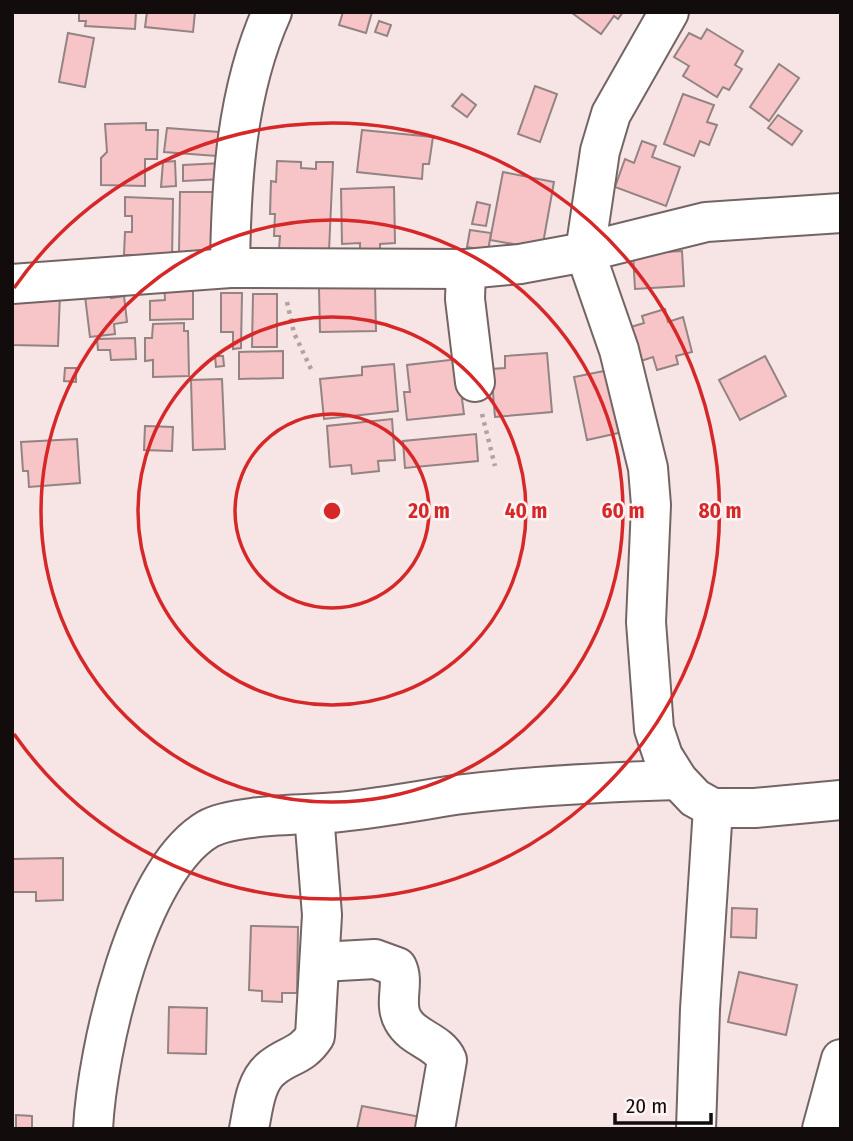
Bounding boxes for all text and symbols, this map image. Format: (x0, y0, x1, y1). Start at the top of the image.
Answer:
text: 20 m (407, 498, 450, 524)
text: 40 m (505, 498, 547, 524)
text: 60 m (602, 498, 644, 524)
text: 80 m (699, 498, 741, 524)
centre of rings (320, 499, 344, 523)
scale bar (615, 1082, 711, 1126)
text: 20 m (626, 1093, 667, 1119)

